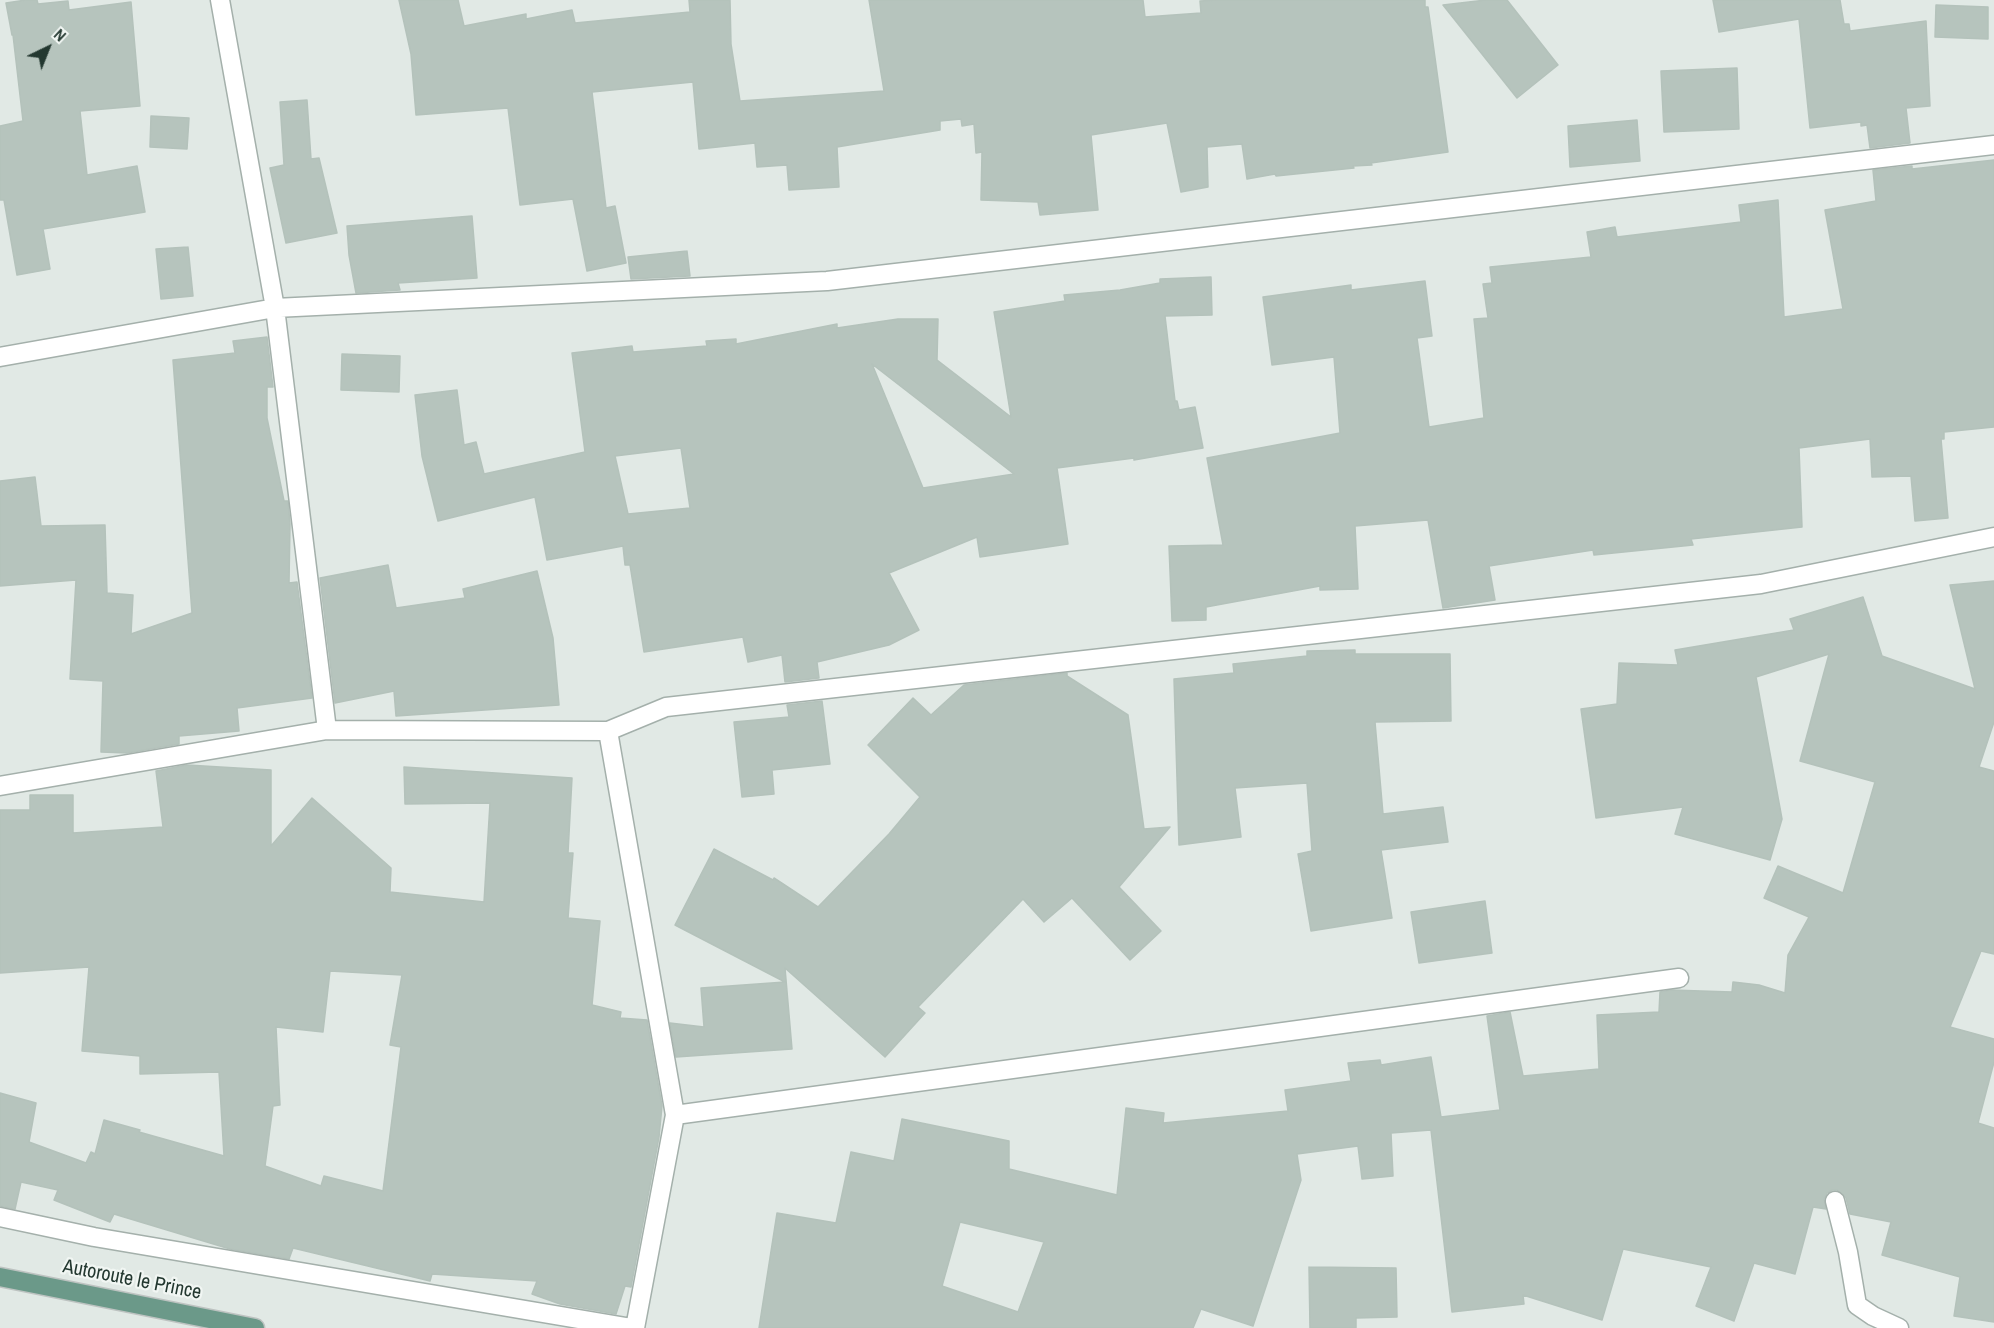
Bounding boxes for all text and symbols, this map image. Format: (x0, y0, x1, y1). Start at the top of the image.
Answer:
north arrow (18, 18, 78, 78)
text: N (49, 24, 71, 46)
street label: Autoroute le Prince (61, 1255, 203, 1305)

